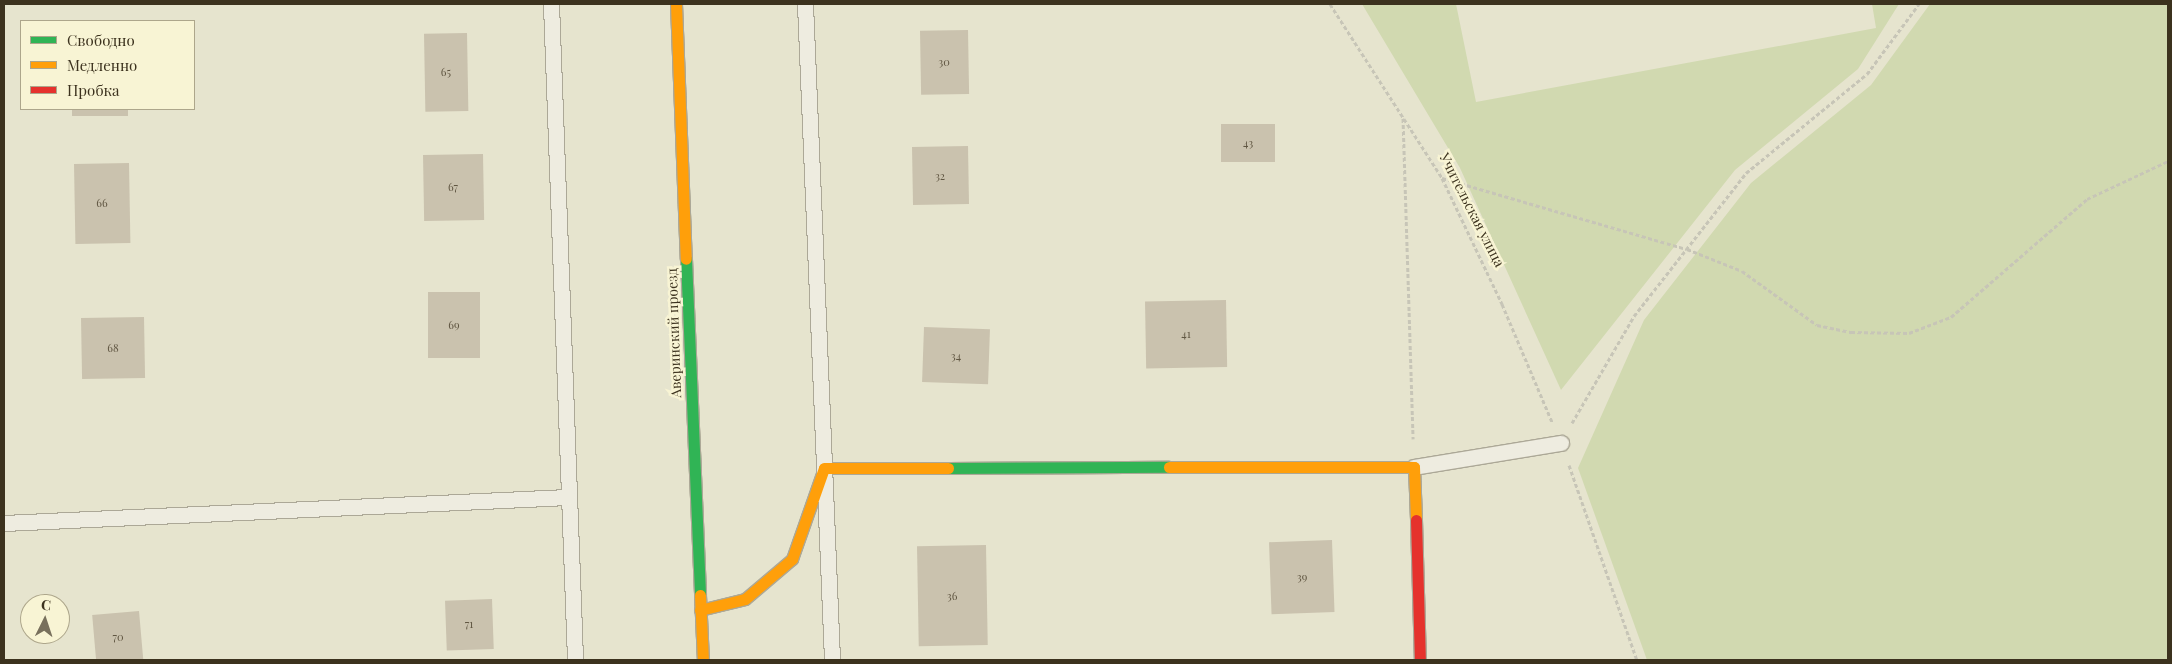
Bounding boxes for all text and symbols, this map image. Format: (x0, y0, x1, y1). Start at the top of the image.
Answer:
legend (20, 20, 195, 110)
text: Свободно (67, 30, 135, 50)
text: Медленно (67, 55, 137, 75)
house number: 30 (938, 55, 950, 69)
house number: 65 (441, 65, 451, 79)
text: Пробка (67, 80, 120, 100)
house number: 43 (1243, 136, 1253, 150)
street label: Учительская улица (1436, 150, 1508, 270)
house number: 32 (935, 169, 945, 183)
house number: 67 (448, 180, 458, 194)
house number: 66 (96, 196, 108, 210)
street label: Аверинский проезд (663, 268, 685, 398)
house number: 69 (448, 318, 460, 332)
house number: 41 (1181, 327, 1191, 341)
house number: 68 (107, 341, 119, 355)
house number: 34 (951, 349, 961, 363)
house number: 39 (1297, 570, 1307, 584)
house number: 36 (947, 589, 957, 603)
north arrow (20, 594, 70, 644)
text: С (40, 595, 52, 614)
house number: 71 (465, 617, 473, 631)
house number: 70 (112, 630, 124, 644)

